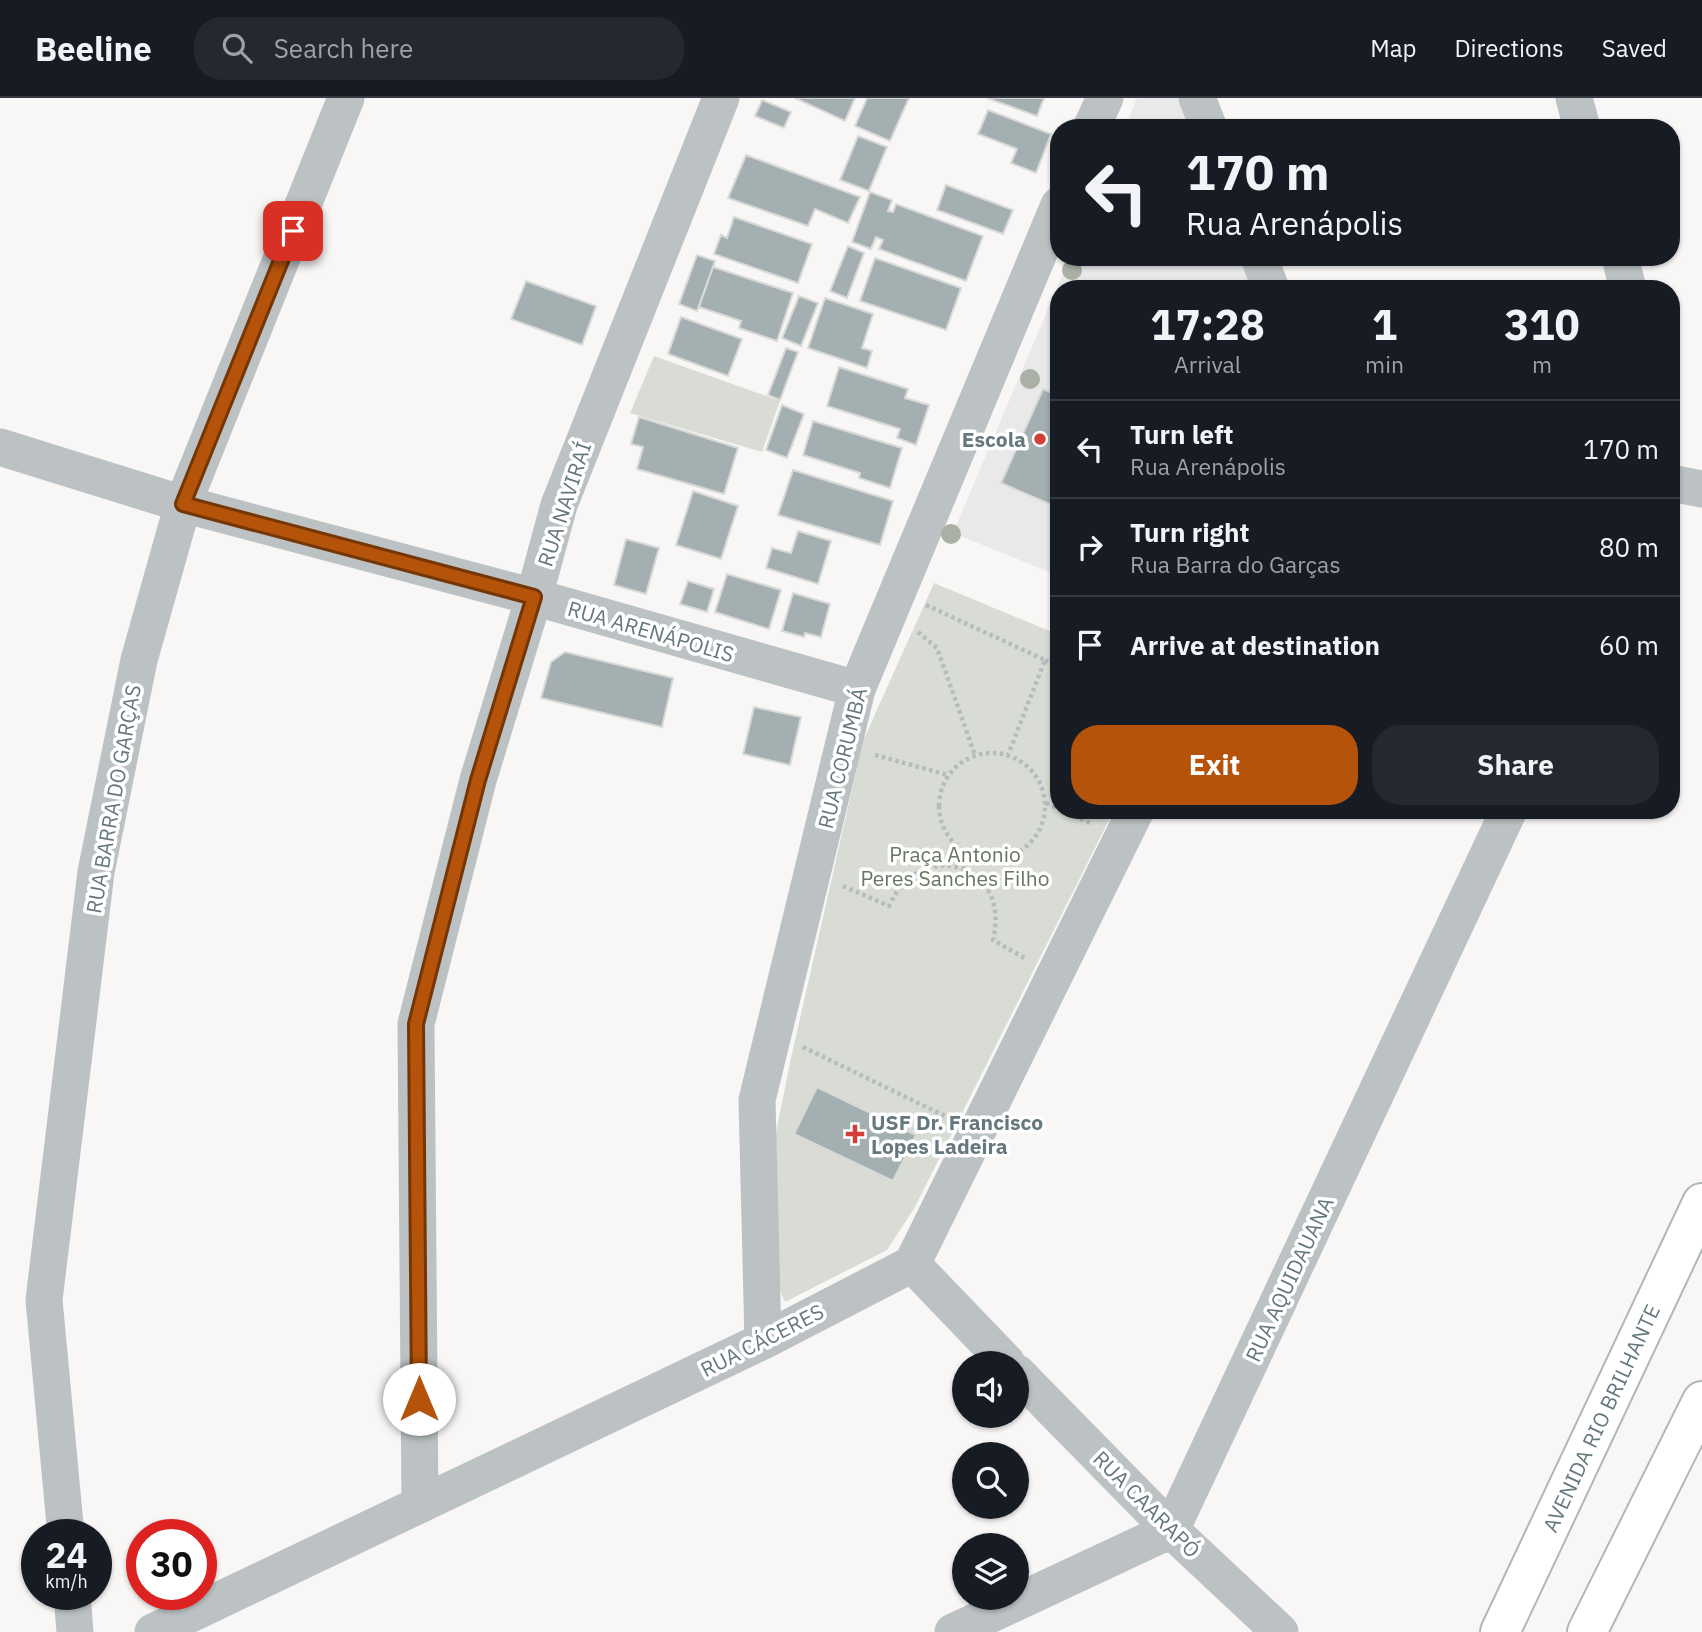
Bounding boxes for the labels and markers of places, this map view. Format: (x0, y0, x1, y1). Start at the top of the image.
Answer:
pin (263, 201, 323, 261)
place label: Escola (962, 425, 1026, 453)
marker: Escola (1032, 431, 1048, 447)
place label: USF Dr. Francisco Lopes Ladeira (871, 1108, 1043, 1160)
marker: USF Dr. Francisco Lopes Ladeira (845, 1124, 865, 1144)

